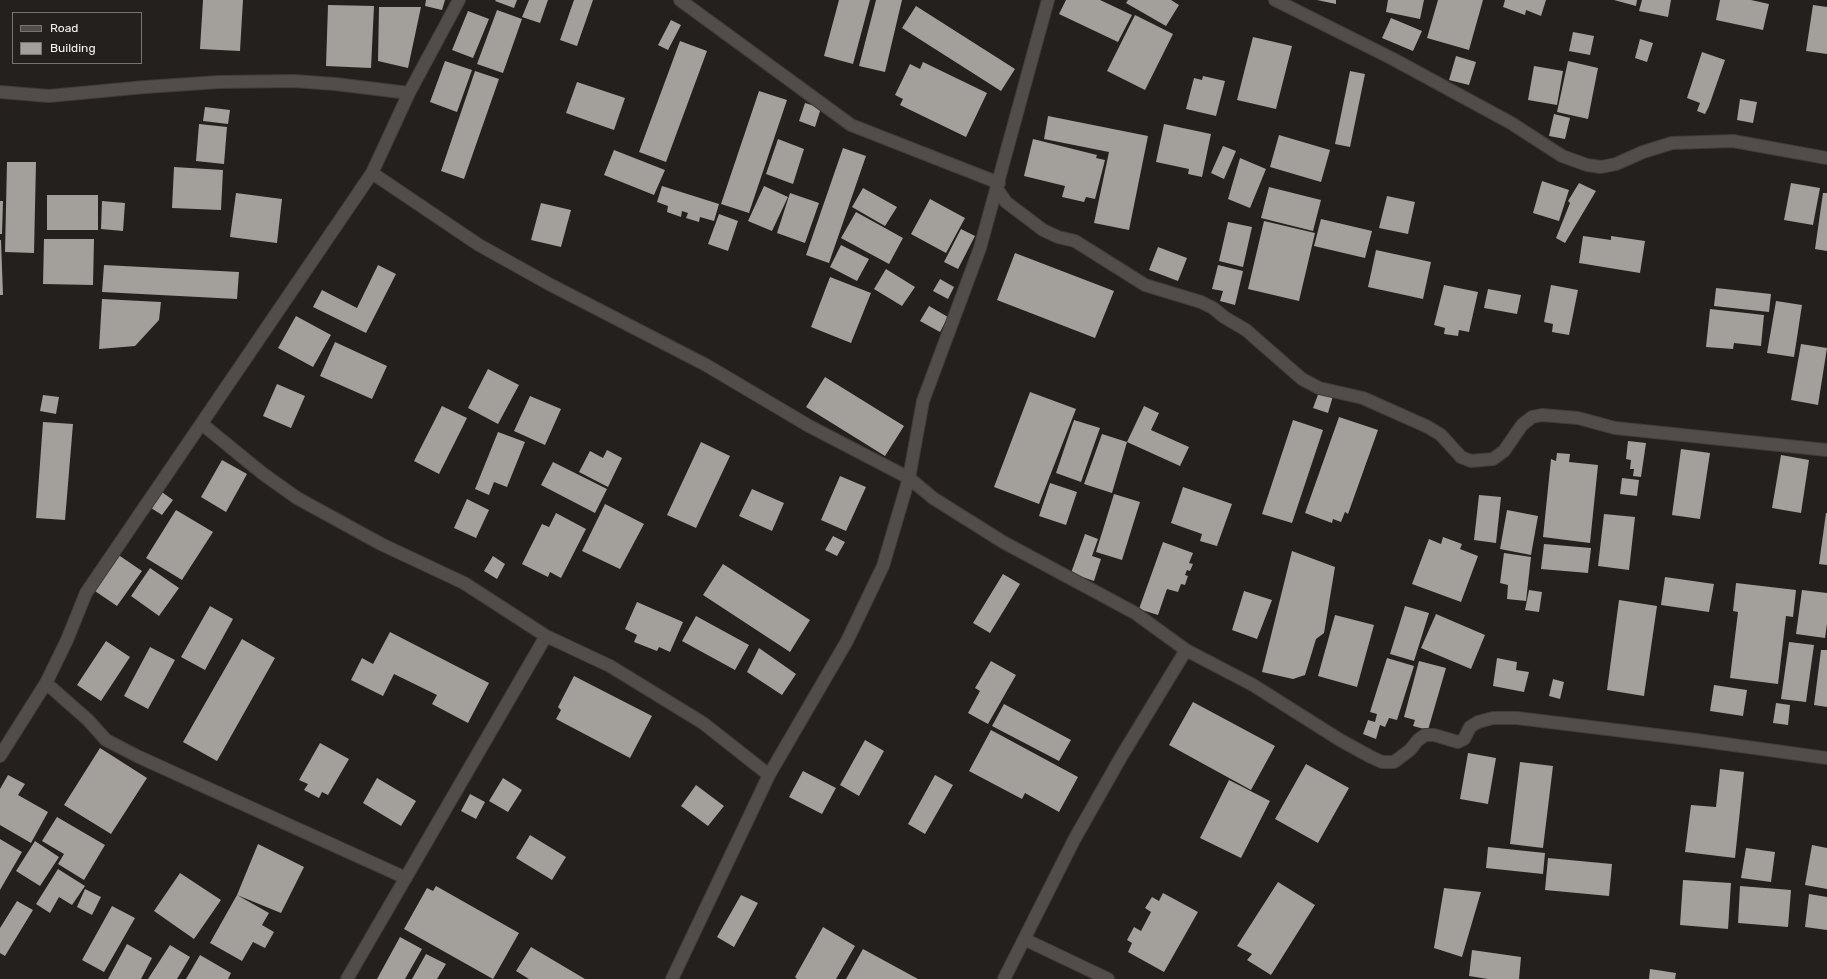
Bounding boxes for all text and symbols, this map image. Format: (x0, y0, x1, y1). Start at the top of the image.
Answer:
legend (12, 12, 142, 64)
text: Road (50, 21, 78, 35)
text: Building (50, 41, 96, 55)

